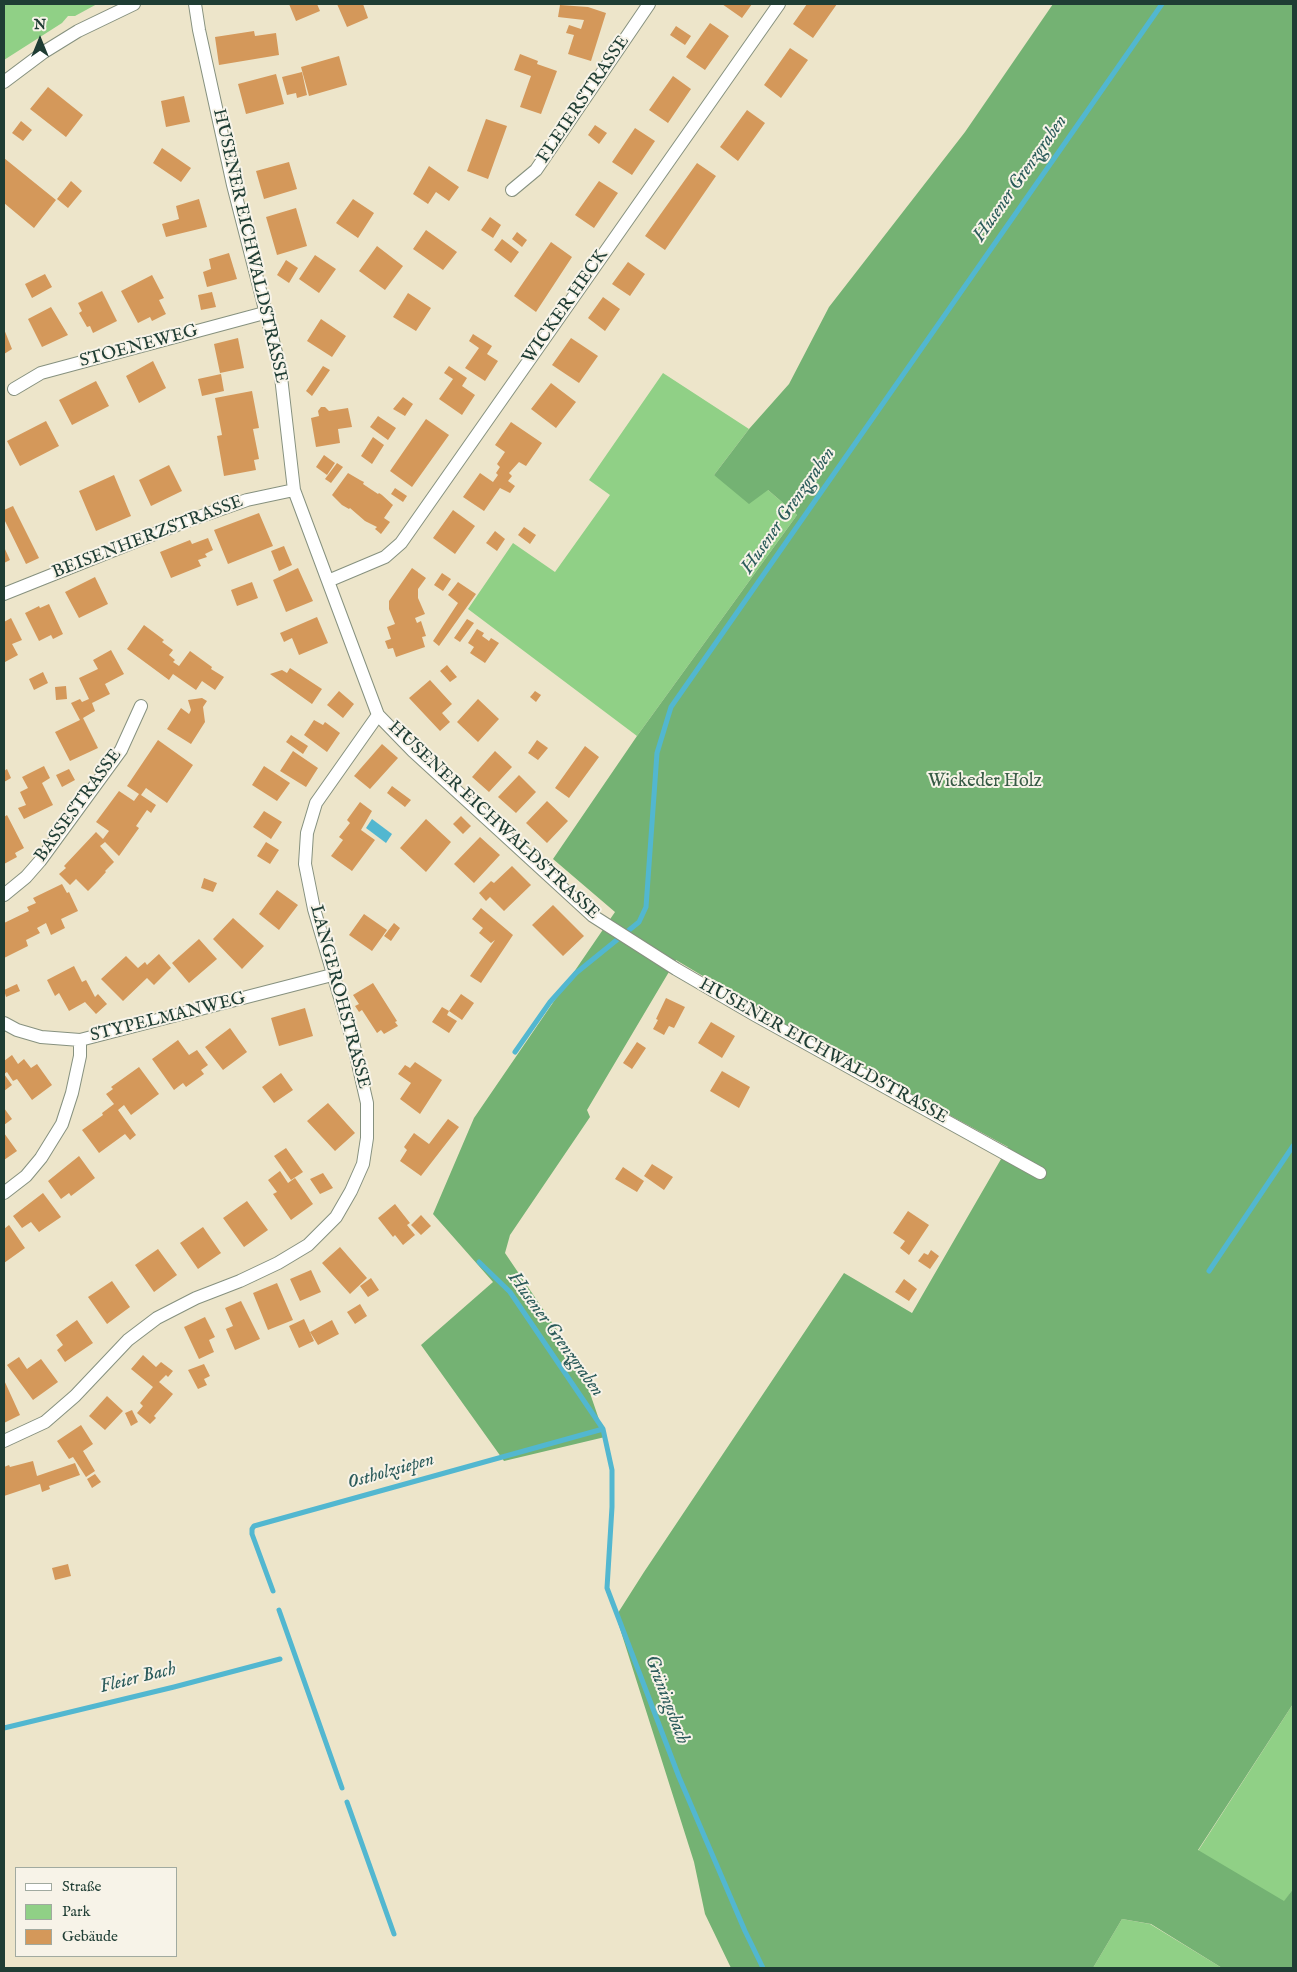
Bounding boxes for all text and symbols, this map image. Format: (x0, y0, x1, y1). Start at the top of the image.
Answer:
north arrow (15, 15, 65, 65)
text: N (34, 16, 46, 34)
street label: FLEIERSTRASSE (533, 32, 635, 168)
street label: HUSENER EICHWALDSTRASSE (207, 107, 291, 385)
water label: Husener Grenzgraben (969, 112, 1073, 246)
street label: WICKER HECK (519, 246, 613, 368)
street label: STOENEWEG (78, 321, 200, 373)
water label: Husener Grenzgraben (737, 444, 841, 578)
street label: BEISENHERZSTRASSE (50, 492, 246, 584)
street label: HUSENER EICHWALDSTRASSE (383, 717, 603, 925)
street label: BASSESTRASSE (31, 745, 127, 867)
park label: Wickeder Holz (928, 771, 1042, 793)
street label: LANGEROHSTRASSE (304, 903, 374, 1091)
street label: HUSENER EICHWALDSTRASSE (695, 974, 951, 1130)
street label: STYPELMANWEG (88, 988, 248, 1048)
water label: Husener Grenzgraben (502, 1268, 608, 1402)
water label: Ostholzsiepen (345, 1449, 437, 1495)
water label: Grüningsbach (639, 1652, 693, 1748)
water label: Fleier Bach (98, 1659, 178, 1699)
legend (15, 1867, 178, 1957)
text: Straße (62, 1877, 101, 1896)
text: Park (62, 1902, 91, 1921)
text: Gebäude (62, 1927, 118, 1946)

